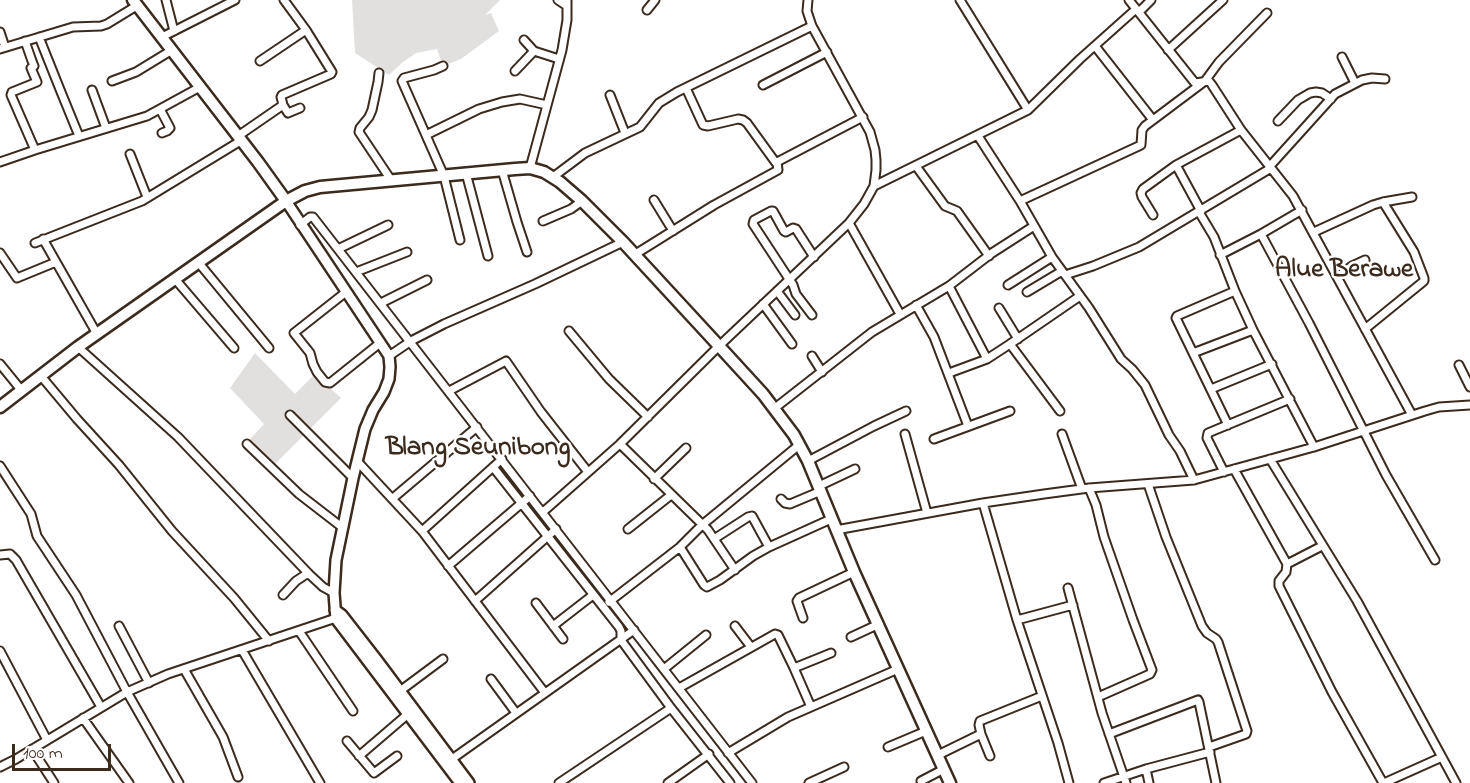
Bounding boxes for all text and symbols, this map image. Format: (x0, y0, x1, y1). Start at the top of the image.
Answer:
district label: Alue Berawe (1275, 256, 1413, 288)
district label: Blang Seunibong (386, 434, 570, 466)
scale bar (15, 732, 114, 770)
text: 100 m (23, 741, 63, 767)

